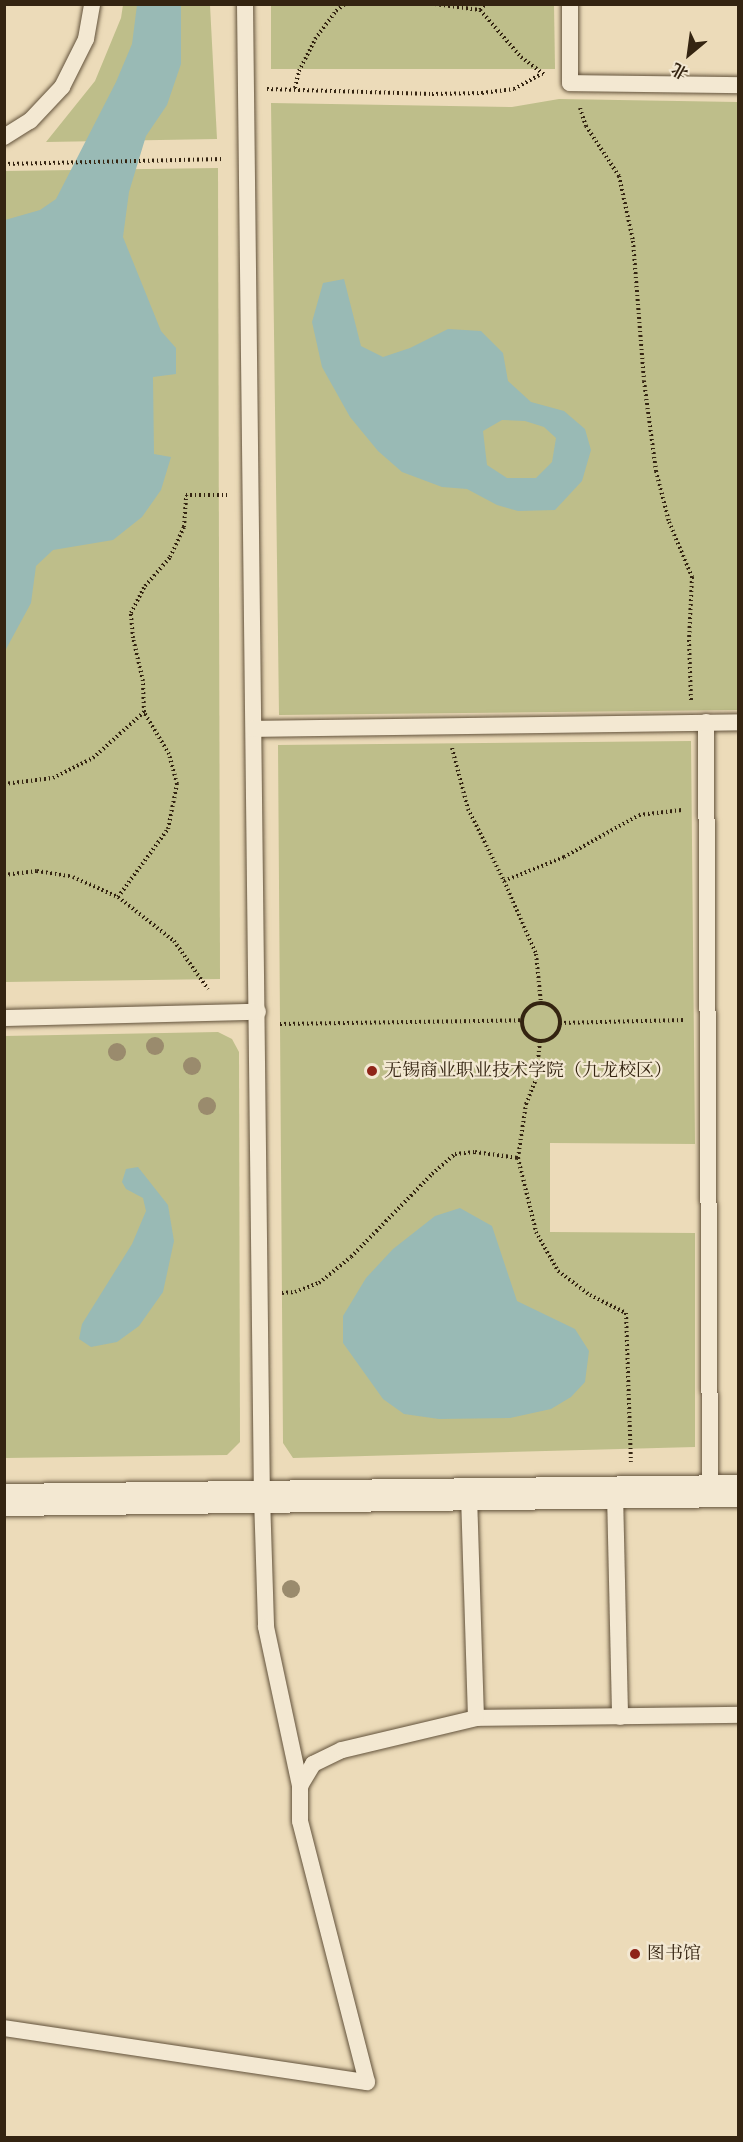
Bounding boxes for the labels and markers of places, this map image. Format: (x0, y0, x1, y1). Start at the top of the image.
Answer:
place label: 无锡商业职业技术学院（九龙校区） (384, 1060, 672, 1082)
marker: 无锡商业职业技术学院（九龙校区） (365, 1064, 379, 1078)
place label: 图书馆 (647, 1943, 701, 1965)
marker: 图书馆 (628, 1947, 642, 1961)

